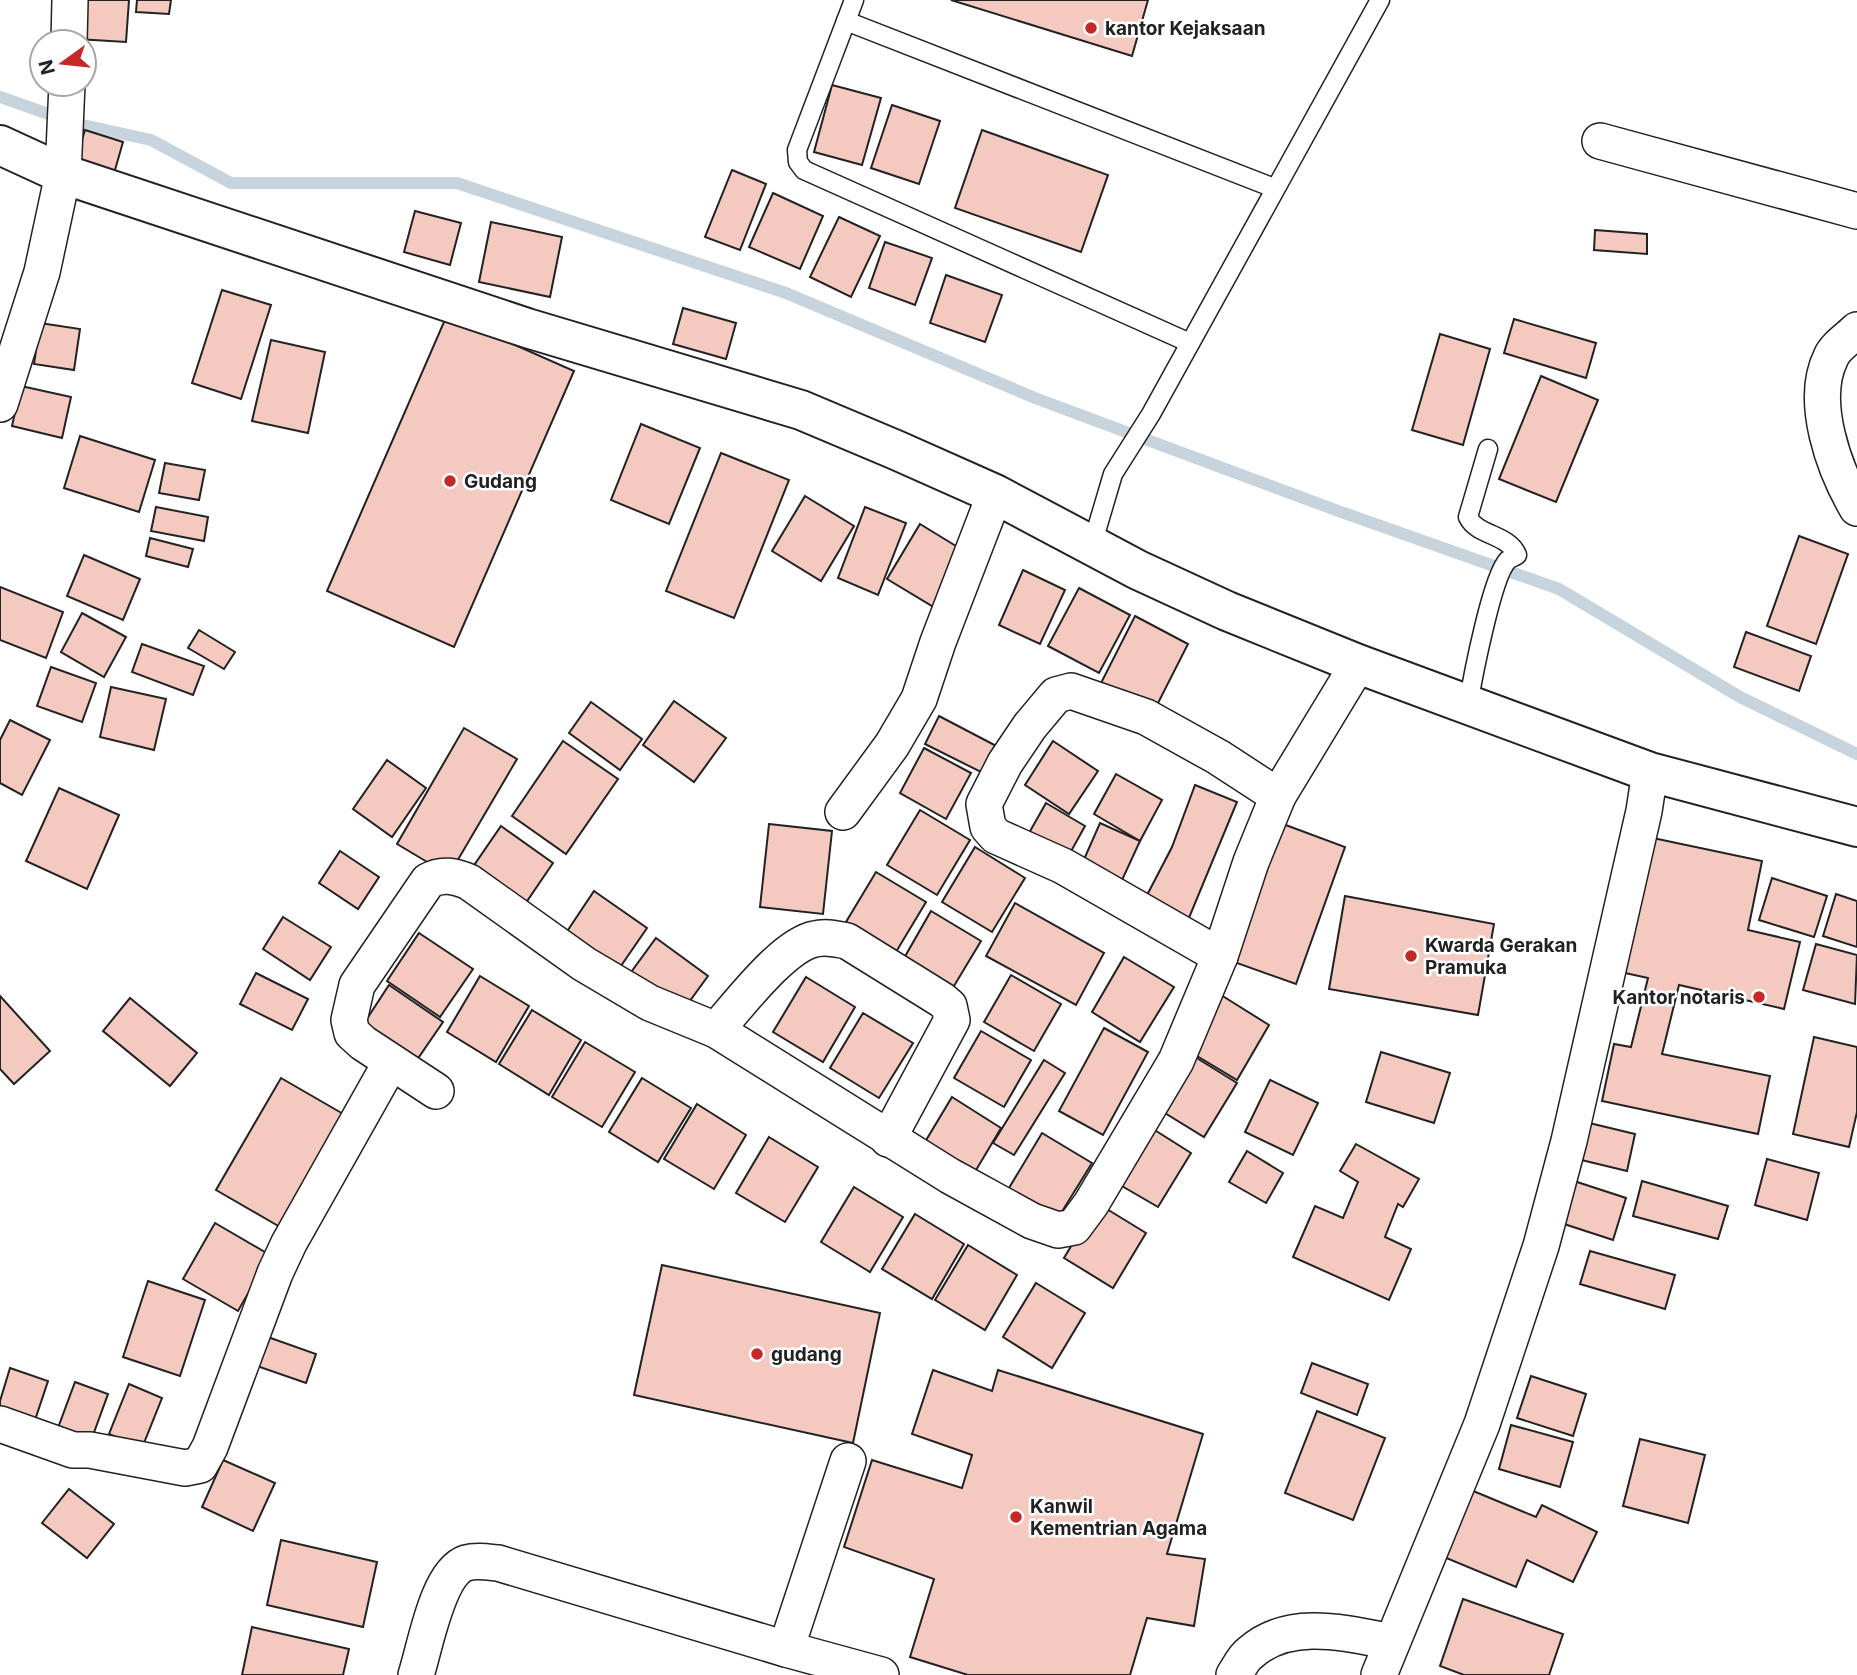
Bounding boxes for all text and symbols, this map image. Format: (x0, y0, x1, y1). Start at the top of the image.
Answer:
place label: kantor Kejaksaan (1105, 17, 1266, 40)
marker: kantor Kejaksaan (1083, 20, 1099, 36)
north arrow (28, 28, 98, 98)
text: N (34, 57, 60, 77)
place label: Gudang (464, 470, 537, 493)
marker: Gudang (442, 473, 458, 489)
place label: Kwarda Gerakan Pramuka (1425, 934, 1577, 979)
marker: Kwarda Gerakan Pramuka (1403, 948, 1419, 964)
place label: Kantor notaris (1613, 986, 1745, 1009)
marker: Kantor notaris (1751, 989, 1767, 1005)
place label: gudang (771, 1343, 842, 1366)
marker: gudang (749, 1346, 765, 1362)
place label: Kanwil Kementrian Agama (1030, 1495, 1207, 1540)
marker: Kanwil Kementrian Agama (1008, 1509, 1024, 1525)

